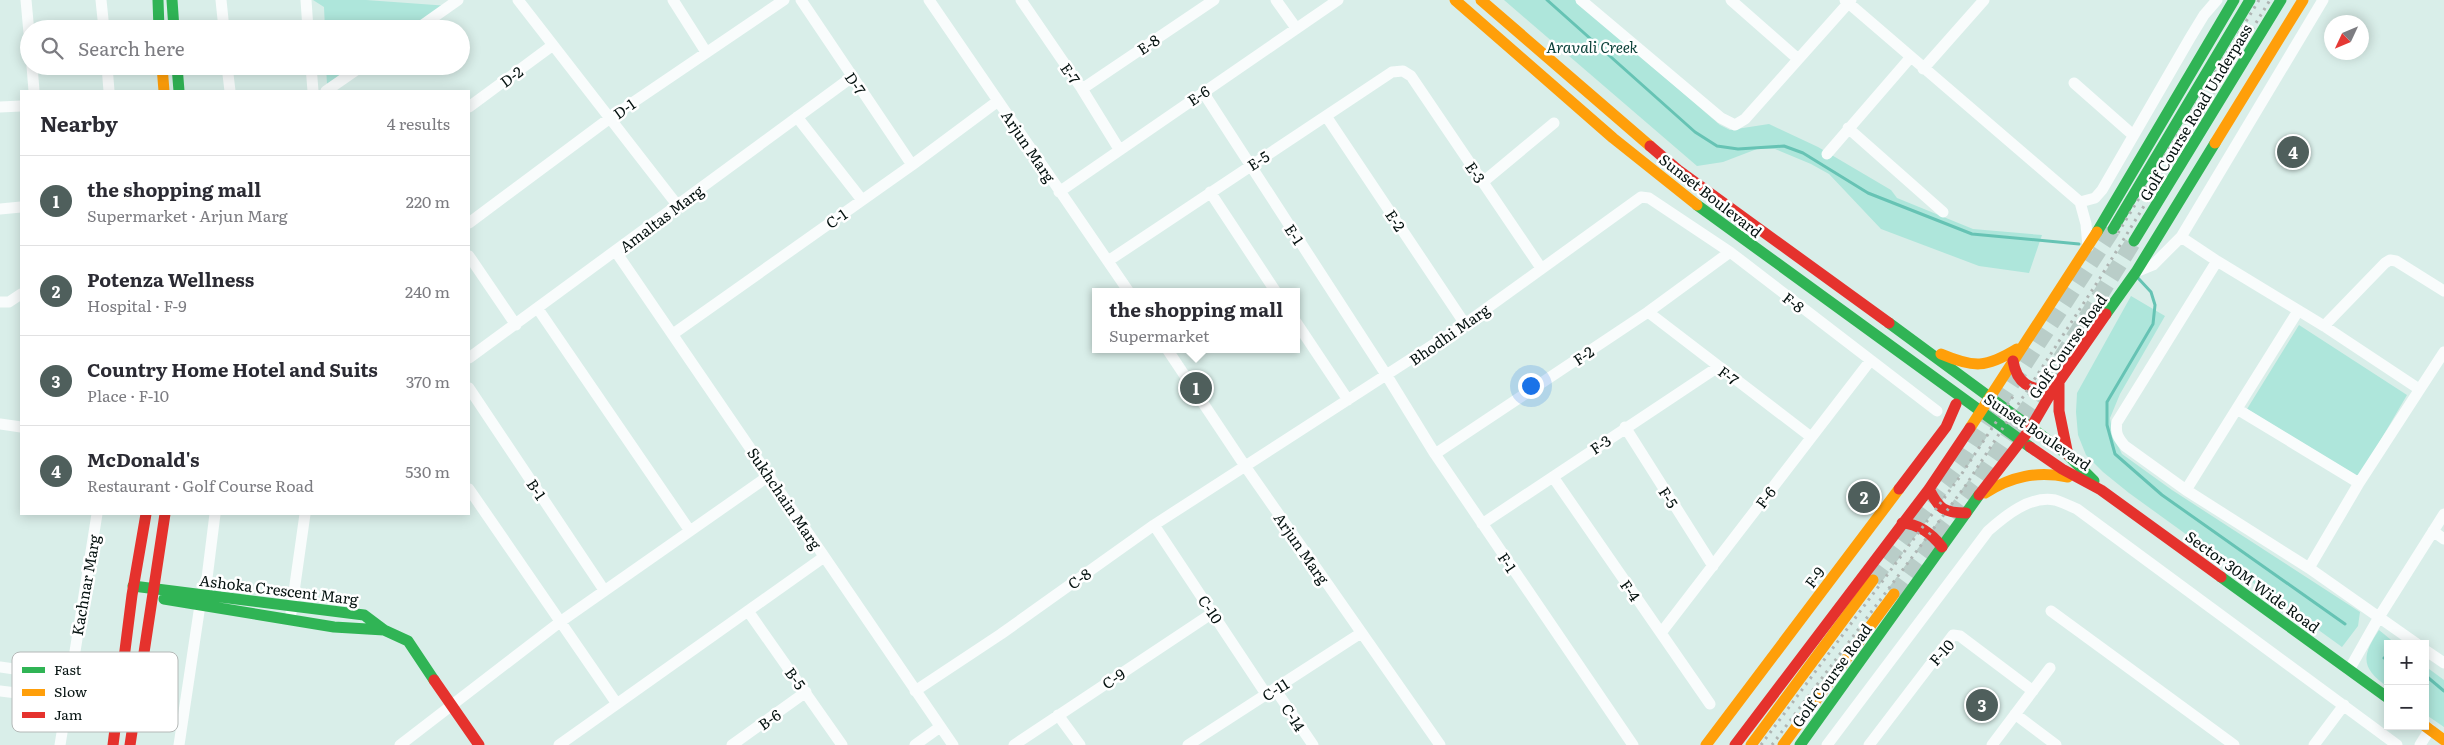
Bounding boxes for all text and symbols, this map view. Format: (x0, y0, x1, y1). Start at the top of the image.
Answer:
north arrow (2324, 15, 2369, 60)
street label: Golf Course Road Underpass (2133, 19, 2257, 205)
search box (20, 20, 470, 75)
street label: E-8 (1132, 28, 1164, 60)
icon: search (38, 34, 66, 62)
text: Search here (78, 34, 185, 62)
park label: Aravali Creek (1546, 35, 1639, 58)
street label: E-7 (1055, 58, 1087, 89)
street label: D-2 (495, 59, 528, 92)
street label: D-7 (840, 67, 872, 99)
street label: E-6 (1182, 79, 1214, 111)
street label: D-1 (608, 92, 640, 124)
street label: Arjun Marg (996, 105, 1062, 187)
text: Nearby (40, 107, 118, 138)
text: 4 results (387, 111, 450, 135)
pin: 4 (2277, 133, 2309, 171)
street label: E-5 (1242, 144, 1274, 176)
street label: Sunset Boulevard (1655, 148, 1767, 242)
street label: E-3 (1460, 156, 1492, 188)
text: the shopping mall (87, 175, 261, 203)
street label: Amaltas Marg (614, 178, 708, 257)
text: 1 (53, 189, 59, 213)
text: 220 m (406, 189, 450, 213)
street label: C-1 (820, 202, 852, 234)
text: Supermarket · Arjun Marg (87, 203, 288, 227)
street label: E-2 (1380, 205, 1412, 236)
street label: E-1 (1280, 219, 1310, 249)
text: Potenza Wellness (87, 265, 254, 293)
text: 2 (52, 279, 60, 303)
text: 240 m (405, 279, 450, 303)
street label: F-8 (1778, 286, 1810, 318)
popup (1092, 288, 1300, 353)
street label: Golf Course Road (2022, 289, 2112, 403)
text: Hospital · F-9 (87, 293, 187, 317)
text: the shopping mall (1109, 295, 1283, 323)
street label: Bhodhi Marg (1404, 297, 1495, 370)
text: Supermarket (1109, 323, 1209, 347)
street label: F-2 (1568, 339, 1598, 370)
text: Country Home Hotel and Suits (87, 355, 378, 383)
street label: F-7 (1714, 360, 1744, 391)
text: 3 (52, 369, 60, 393)
text: 370 m (406, 369, 450, 393)
pin: 1 (1180, 369, 1212, 407)
your location (1518, 373, 1544, 399)
text: Place · F-10 (87, 383, 169, 407)
street label: Sunset Boulevard (1980, 387, 2096, 475)
street label: F-3 (1585, 429, 1615, 459)
street label: Sukhchain Marg (742, 442, 828, 554)
text: McDonald's (87, 445, 199, 473)
text: 4 (51, 459, 61, 483)
text: 530 m (405, 459, 450, 483)
text: Restaurant · Golf Course Road (87, 473, 314, 497)
street label: B-1 (522, 474, 552, 504)
pin: 2 (1848, 478, 1880, 516)
street label: F-6 (1749, 481, 1781, 513)
street label: F-5 (1653, 482, 1685, 513)
street label: Arjun Marg (1269, 507, 1336, 589)
street label: Sector 30M Wide Road (2181, 524, 2325, 638)
street label: Kachnar Marg (65, 532, 105, 637)
street label: F-1 (1493, 547, 1523, 577)
street label: F-9 (1798, 561, 1830, 593)
street label: C-8 (1063, 562, 1095, 594)
street label: Ashoka Crescent Marg (198, 568, 360, 610)
street label: F-4 (1615, 574, 1647, 606)
street label: C-10 (1193, 590, 1229, 628)
street label: Golf Course Road (1785, 618, 1877, 732)
street label: F-10 (1923, 633, 1959, 670)
map controls (2384, 640, 2429, 730)
button: + (2384, 640, 2429, 685)
legend (12, 652, 178, 732)
text: Fast (54, 659, 82, 679)
street label: B-5 (780, 662, 812, 694)
street label: C-9 (1097, 662, 1129, 694)
street label: C-11 (1257, 672, 1293, 706)
text: Slow (54, 681, 87, 701)
button: − (2384, 685, 2429, 730)
pin: 3 (1966, 686, 1998, 724)
street label: C-14 (1276, 698, 1312, 736)
street label: B-6 (753, 703, 785, 735)
text: Jam (54, 704, 83, 724)

